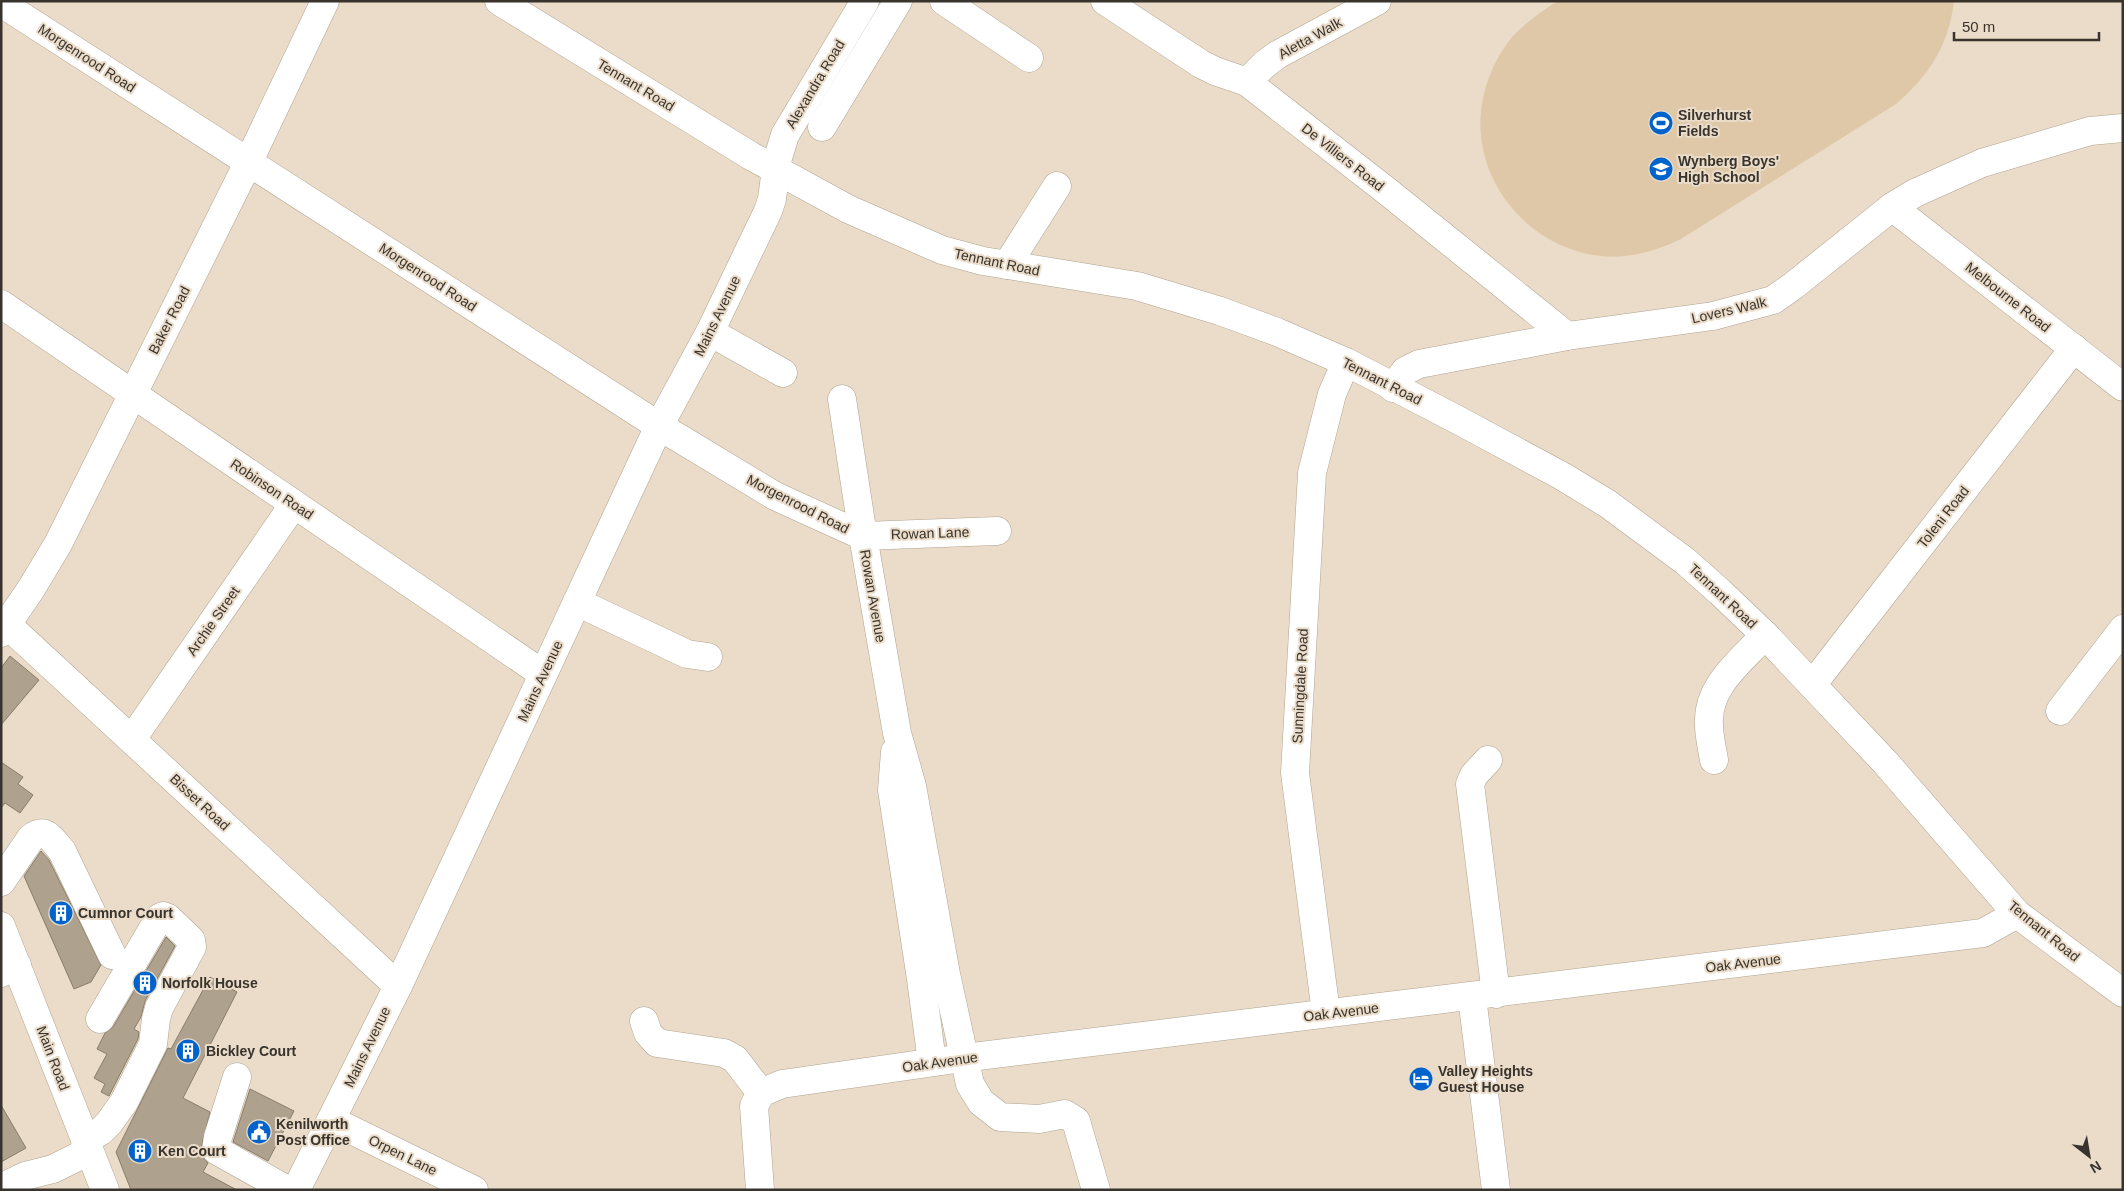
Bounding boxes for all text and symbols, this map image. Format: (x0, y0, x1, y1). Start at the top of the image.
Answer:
scale bar (1954, 10, 2099, 42)
street label: Aletta Walk (1275, 13, 1345, 62)
text: 50 m (1962, 18, 1995, 35)
street label: Morgenrood Road (35, 21, 139, 95)
street label: Alexandra Road (782, 37, 848, 131)
street label: Tennant Road (595, 56, 677, 114)
place label: Silverhurst Fields (1678, 107, 1751, 139)
sports icon: Silverhurst Fields (1648, 110, 1674, 136)
street label: De Villiers Road (1299, 120, 1387, 194)
place label: Wynberg Boys' High School (1678, 153, 1779, 185)
school or university icon: Wynberg Boys' High School (1648, 156, 1674, 182)
street label: Morgenrood Road (376, 240, 480, 314)
street label: Tennant Road (953, 245, 1041, 279)
street label: Melbourne Road (1962, 259, 2054, 335)
street label: Mains Avenue (691, 273, 744, 359)
street label: Baker Road (145, 283, 193, 357)
street label: Lovers Walk (1690, 293, 1769, 326)
street label: Tennant Road (1340, 354, 1424, 408)
street label: Robinson Road (228, 455, 316, 523)
street label: Morgenrood Road (744, 471, 852, 537)
street label: Toleni Road (1914, 483, 1972, 551)
street label: Rowan Lane (890, 524, 970, 542)
street label: Rowan Avenue (857, 548, 889, 644)
street label: Tennant Road (1686, 560, 1760, 632)
street label: Archie Street (183, 583, 243, 659)
street label: Sunningdale Road (1289, 628, 1311, 744)
street label: Mains Avenue (514, 638, 566, 724)
street label: Bisset Road (167, 770, 233, 834)
street label: Tennant Road (2005, 897, 2083, 965)
building icon: Cumnor Court (48, 900, 74, 926)
place label: Cumnor Court (78, 905, 173, 921)
street label: Oak Avenue (1704, 950, 1782, 976)
building icon: Norfolk House (132, 970, 158, 996)
place label: Norfolk House (162, 975, 258, 991)
street label: Oak Avenue (1302, 999, 1380, 1025)
street label: Mains Avenue (341, 1004, 394, 1090)
street label: Main Road (33, 1024, 73, 1092)
building icon: Bickley Court (175, 1038, 201, 1064)
place label: Bickley Court (206, 1043, 297, 1059)
street label: Oak Avenue (901, 1049, 979, 1075)
place label: Valley Heights Guest House (1438, 1063, 1533, 1095)
hotel icon: Valley Heights Guest House (1408, 1066, 1434, 1092)
place label: Kenilworth Post Office (276, 1116, 350, 1148)
public building icon: Kenilworth Post Office (246, 1119, 272, 1145)
north arrow (2064, 1131, 2114, 1181)
street label: Orpen Lane (366, 1132, 440, 1178)
building icon: Ken Court (127, 1138, 153, 1164)
place label: Ken Court (158, 1143, 226, 1159)
text: N (2087, 1158, 2104, 1177)

